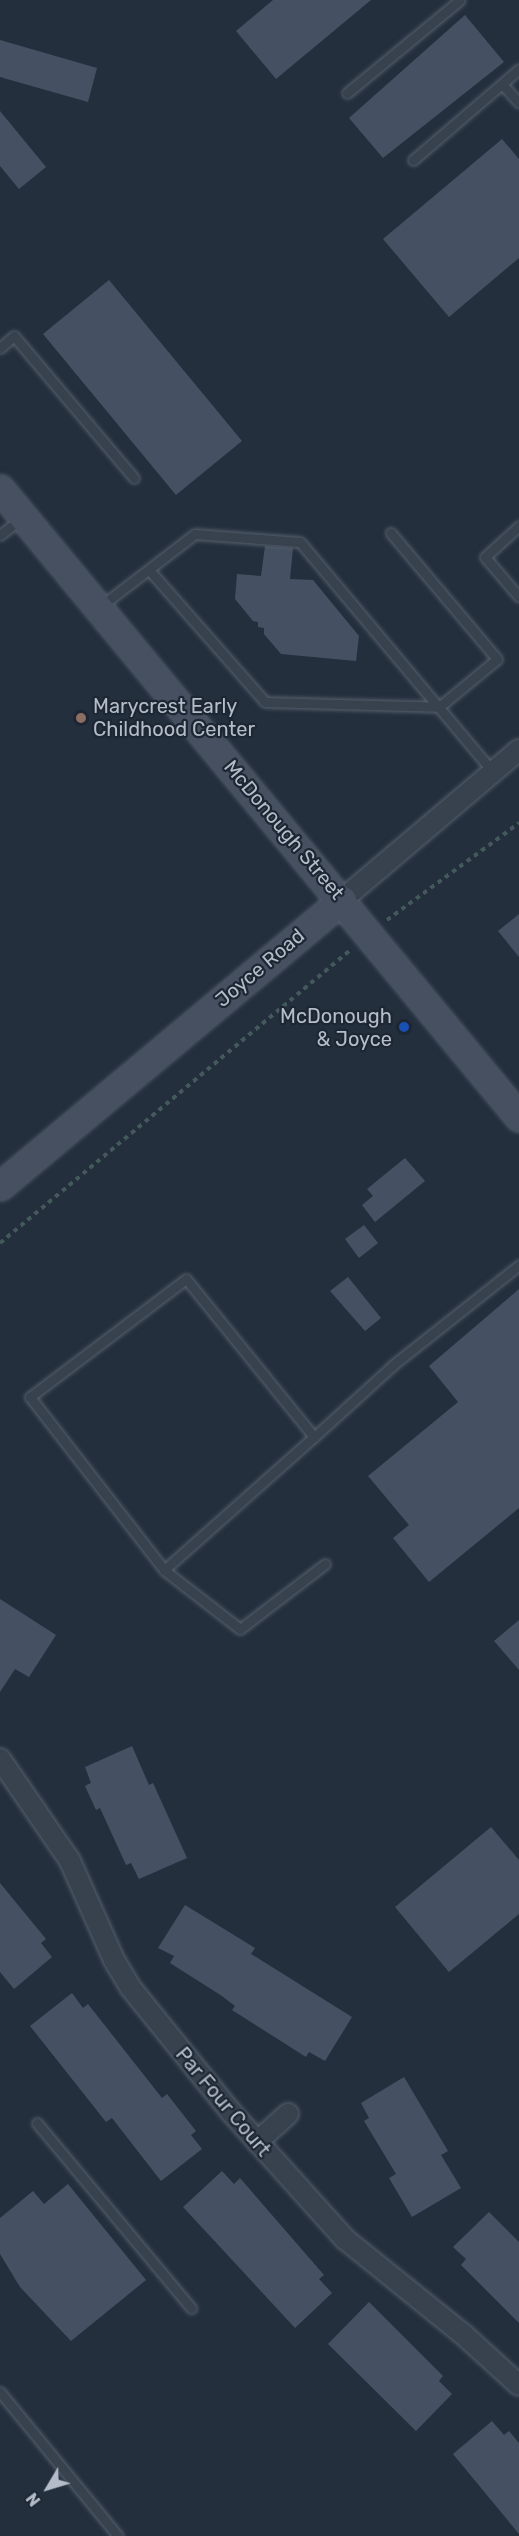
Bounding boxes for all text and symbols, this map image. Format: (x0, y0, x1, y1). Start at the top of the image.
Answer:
place label: Marycrest Early Childhood Center (93, 694, 255, 741)
marker: Marycrest Early Childhood Center (74, 711, 88, 725)
street label: McDonough Street (219, 755, 349, 905)
street label: Joyce Road (211, 924, 309, 1012)
place label: McDonough & Joyce (280, 1004, 392, 1051)
marker: McDonough & Joyce (397, 1020, 411, 1034)
street label: Par Four Court (170, 2042, 276, 2162)
north arrow (18, 2458, 78, 2518)
text: N (22, 2489, 44, 2510)

